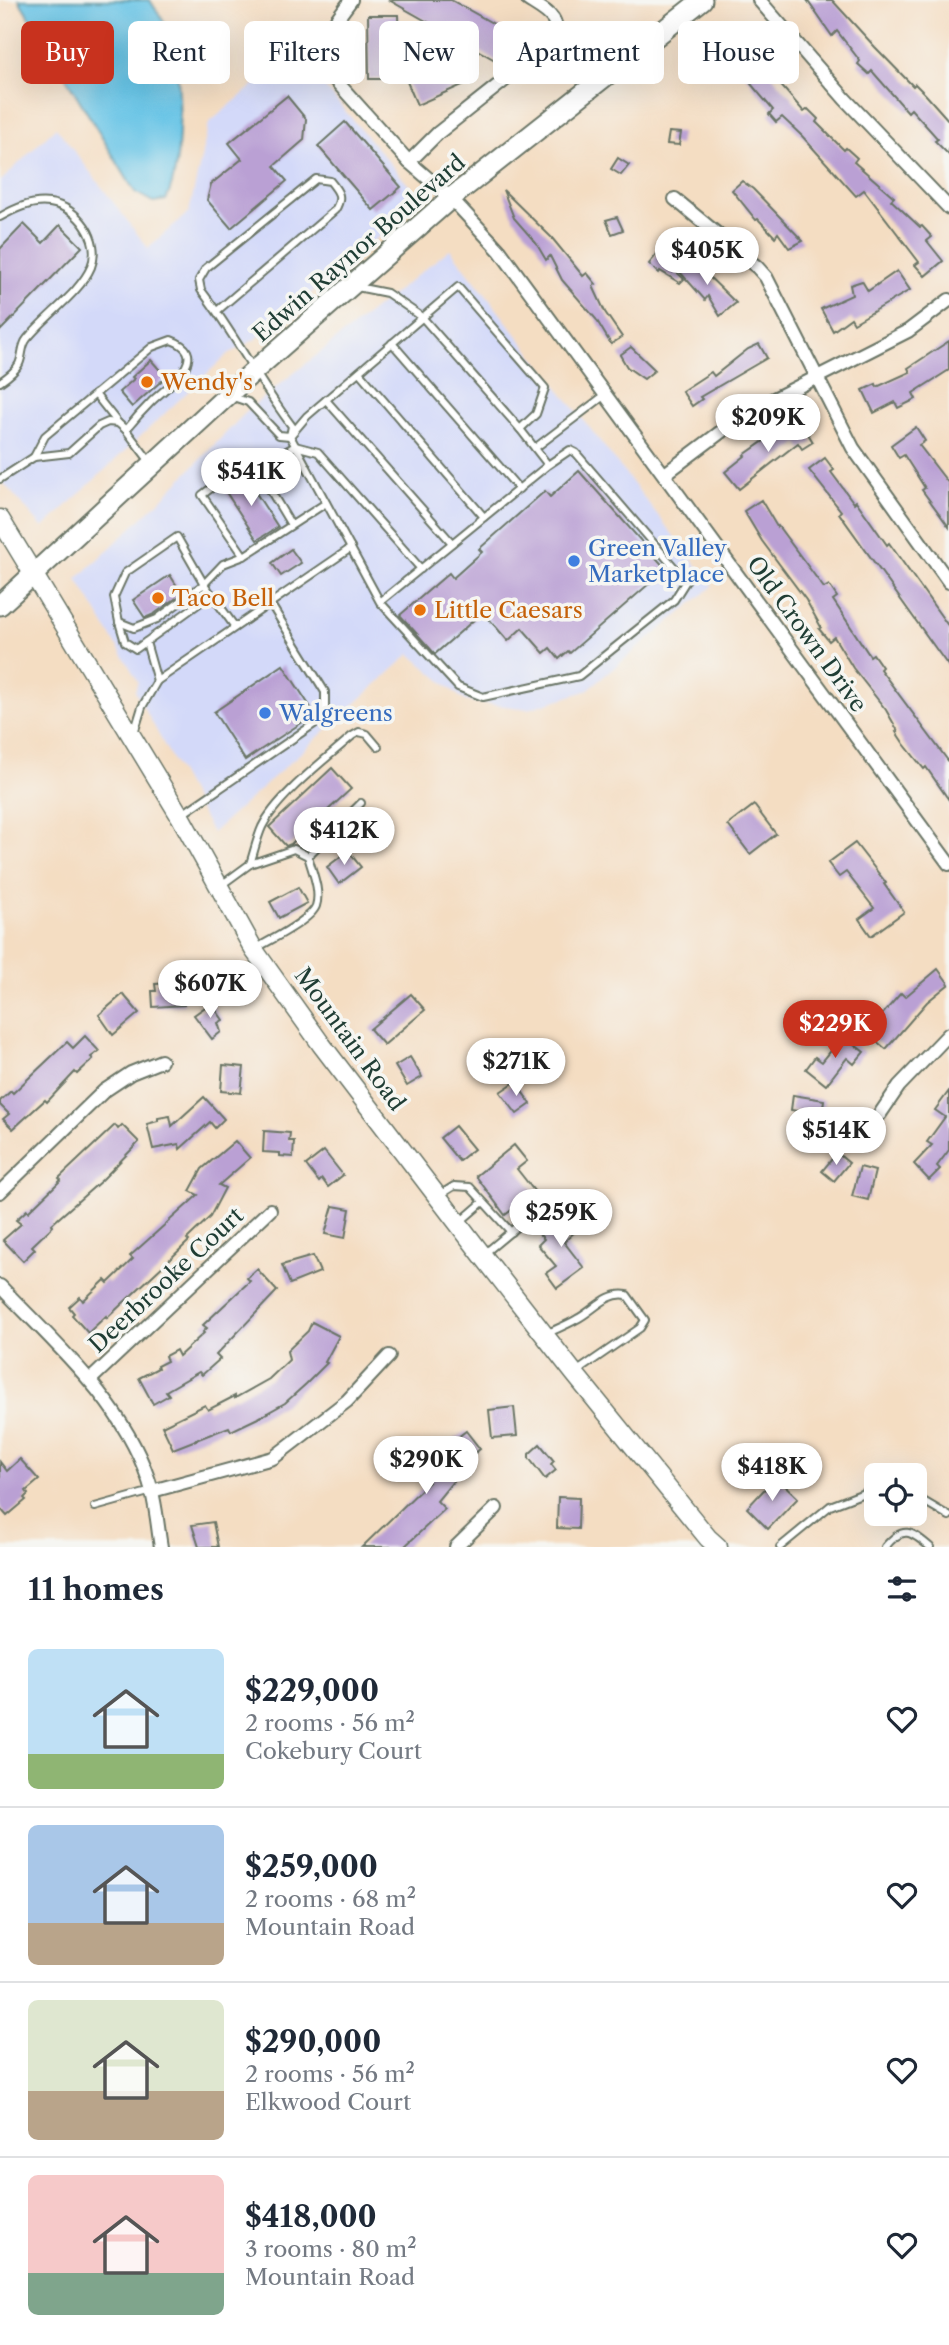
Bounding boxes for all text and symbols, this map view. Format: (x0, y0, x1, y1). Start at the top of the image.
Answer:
chip: Buy (21, 21, 114, 84)
chip: Rent (128, 21, 230, 84)
chip: Filters (244, 21, 365, 84)
chip: New (379, 21, 479, 84)
chip: Apartment (493, 21, 664, 84)
chip: House (678, 21, 799, 84)
street label: Edwin Raynor Boulevard (247, 148, 471, 348)
pin: $405K (658, 228, 756, 287)
text: $405K (671, 236, 743, 264)
place label: Wendy's (160, 368, 253, 396)
marker: Wendy's (139, 374, 155, 390)
pin: $209K (719, 394, 817, 454)
text: $209K (731, 403, 805, 431)
pin: $541K (202, 448, 300, 508)
text: $541K (217, 457, 285, 485)
place label: Green Valley Marketplace (588, 534, 727, 588)
street label: Old Crown Drive (741, 551, 873, 717)
marker: Green Valley Marketplace (566, 553, 582, 569)
place label: Taco Bell (172, 584, 274, 612)
marker: Taco Bell (150, 590, 166, 606)
place label: Little Caesars (434, 596, 583, 624)
marker: Little Caesars (412, 602, 428, 618)
place label: Walgreens (278, 699, 393, 727)
marker: Walgreens (257, 705, 273, 721)
pin: $412K (295, 808, 393, 867)
text: $412K (310, 816, 378, 844)
pin: $607K (161, 960, 259, 1020)
street label: Mountain Road (289, 962, 411, 1116)
text: $607K (174, 969, 246, 997)
pin: $229K (786, 1000, 884, 1060)
text: $229K (799, 1009, 871, 1037)
pin: $271K (467, 1038, 565, 1098)
text: $271K (482, 1047, 550, 1075)
pin: $514K (787, 1108, 885, 1167)
text: $514K (802, 1116, 870, 1144)
pin: $259K (512, 1190, 610, 1249)
text: $259K (525, 1198, 597, 1226)
street label: Deerbrooke Court (83, 1201, 249, 1359)
pin: $290K (377, 1436, 475, 1496)
pin: $418K (723, 1444, 821, 1503)
text: $290K (389, 1445, 463, 1473)
text: $418K (737, 1452, 807, 1480)
map controls (864, 1463, 927, 1526)
button: locate (864, 1463, 927, 1526)
icon: filters (883, 1570, 921, 1608)
text: 11 homes (28, 1571, 164, 1608)
text: $229,000 (245, 1672, 379, 1709)
icon: home (84, 1677, 168, 1761)
icon: heart (883, 1700, 921, 1738)
text: 2 rooms · 56 m² (245, 1709, 415, 1737)
text: Cokebury Court (245, 1737, 422, 1765)
text: $259,000 (245, 1848, 378, 1885)
icon: home (84, 1853, 168, 1937)
icon: heart (883, 1876, 921, 1914)
text: 2 rooms · 68 m² (245, 1885, 416, 1913)
text: Mountain Road (245, 1913, 415, 1941)
text: $290,000 (245, 2023, 381, 2060)
icon: home (84, 2028, 168, 2112)
icon: heart (883, 2051, 921, 2089)
text: 2 rooms · 56 m² (245, 2060, 415, 2088)
text: Elkwood Court (245, 2088, 411, 2116)
text: $418,000 (245, 2198, 377, 2235)
icon: home (84, 2203, 168, 2287)
icon: heart (883, 2226, 921, 2264)
text: 3 rooms · 80 m² (245, 2235, 417, 2263)
text: Mountain Road (245, 2263, 415, 2291)

